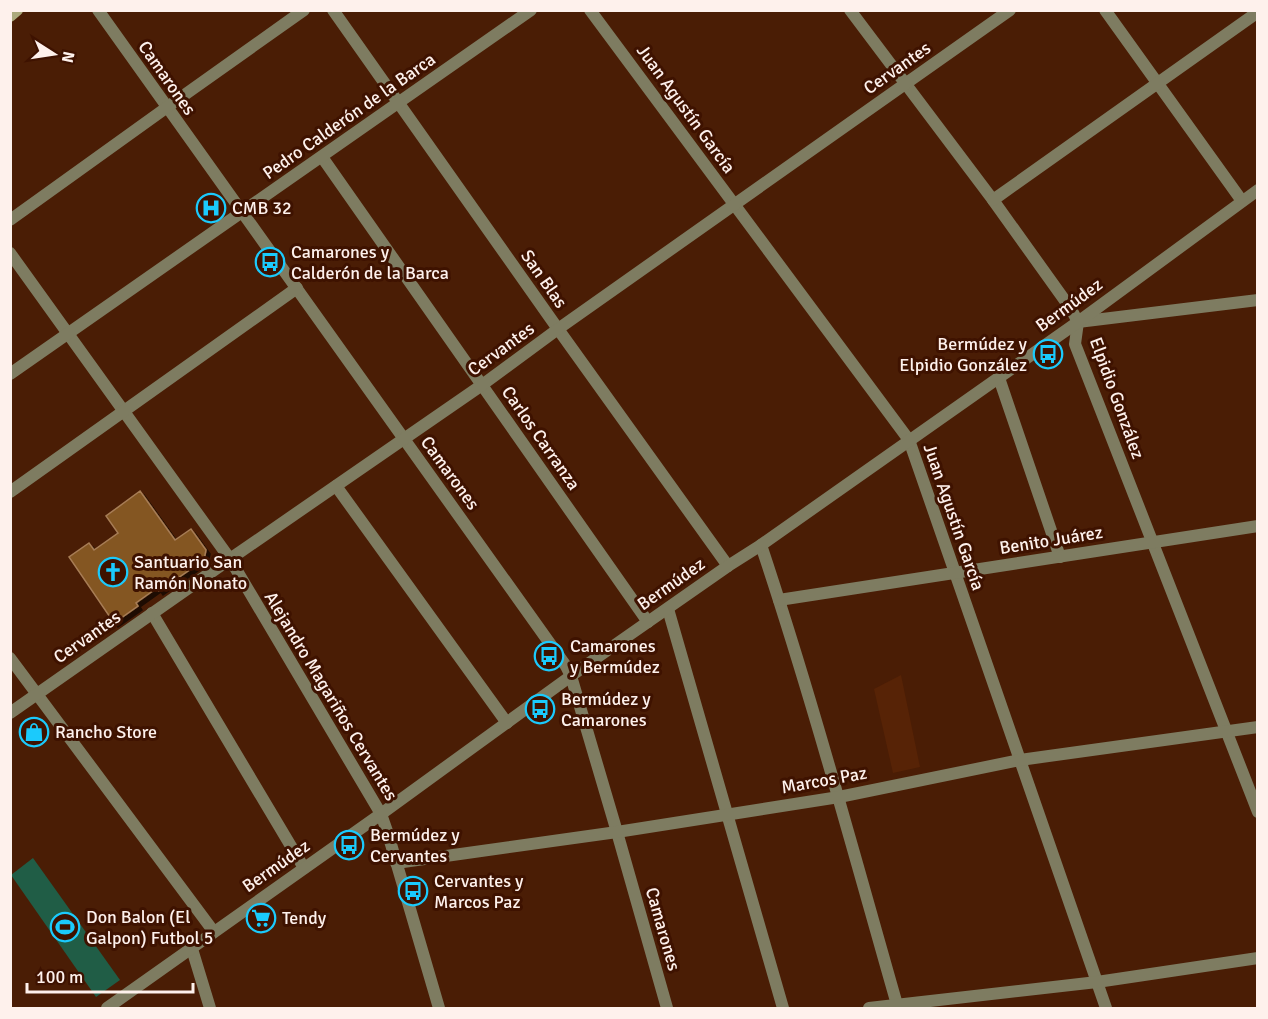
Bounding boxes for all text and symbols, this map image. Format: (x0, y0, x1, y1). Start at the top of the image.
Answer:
north arrow (24, 24, 84, 84)
street label: Camarones (133, 37, 201, 120)
street label: Cervantes (859, 37, 935, 99)
street label: Juan Agustín García (632, 40, 740, 178)
street label: Pedro Calderón de la Barca (258, 48, 440, 184)
text: N (57, 49, 79, 64)
hospital icon: CMB 32 (195, 192, 227, 224)
place label: CMB 32 (232, 197, 292, 219)
place label: Camarones y Calderón de la Barca (291, 241, 449, 284)
bus stop icon: Camarones y Calderón de la Barca (254, 246, 286, 278)
street label: San Blas (516, 246, 572, 312)
street label: Bermúdez (1031, 273, 1107, 337)
street label: Cervantes (463, 317, 539, 381)
place label: Bermúdez y Elpidio González (899, 333, 1028, 376)
street label: Elpidio González (1085, 334, 1149, 462)
bus stop icon: Bermúdez y Elpidio González (1032, 338, 1064, 370)
street label: Carlos Carranza (497, 382, 585, 494)
street label: Camarones (416, 432, 484, 514)
street label: Juan Agustín García (919, 441, 989, 593)
street label: Benito Juárez (998, 521, 1104, 559)
place label: Santuario San Ramón Nonato (134, 551, 247, 594)
street label: Bermúdez (633, 553, 709, 615)
church icon: Santuario San Ramón Nonato (97, 556, 129, 588)
street label: Alejandro Magariños Cervantes (260, 587, 402, 805)
street label: Cervantes (49, 606, 125, 668)
place label: Camarones y Bermúdez (570, 635, 660, 678)
bus stop icon: Camarones y Bermúdez (533, 640, 565, 672)
place label: Bermúdez y Camarones (561, 688, 651, 731)
bus stop icon: Bermúdez y Camarones (524, 693, 556, 725)
shop icon: Rancho Store (18, 716, 50, 748)
place label: Rancho Store (55, 721, 157, 743)
street label: Marcos Paz (779, 762, 869, 798)
place label: Bermúdez y Cervantes (370, 824, 460, 867)
bus stop icon: Bermúdez y Cervantes (333, 829, 365, 861)
street label: Bermúdez (238, 835, 314, 897)
place label: Cervantes y Marcos Paz (434, 870, 524, 913)
bus stop icon: Cervantes y Marcos Paz (397, 875, 429, 907)
street label: Camarones (641, 885, 685, 973)
supermarket icon: Tendy (245, 902, 277, 934)
place label: Don Balon (El Galpon) Futbol 5 (86, 906, 214, 949)
place label: Tendy (282, 907, 327, 929)
sports icon: Don Balon (El Galpon) Futbol 5 (49, 911, 81, 943)
scale bar (27, 956, 194, 994)
text: 100 m (36, 966, 83, 988)

